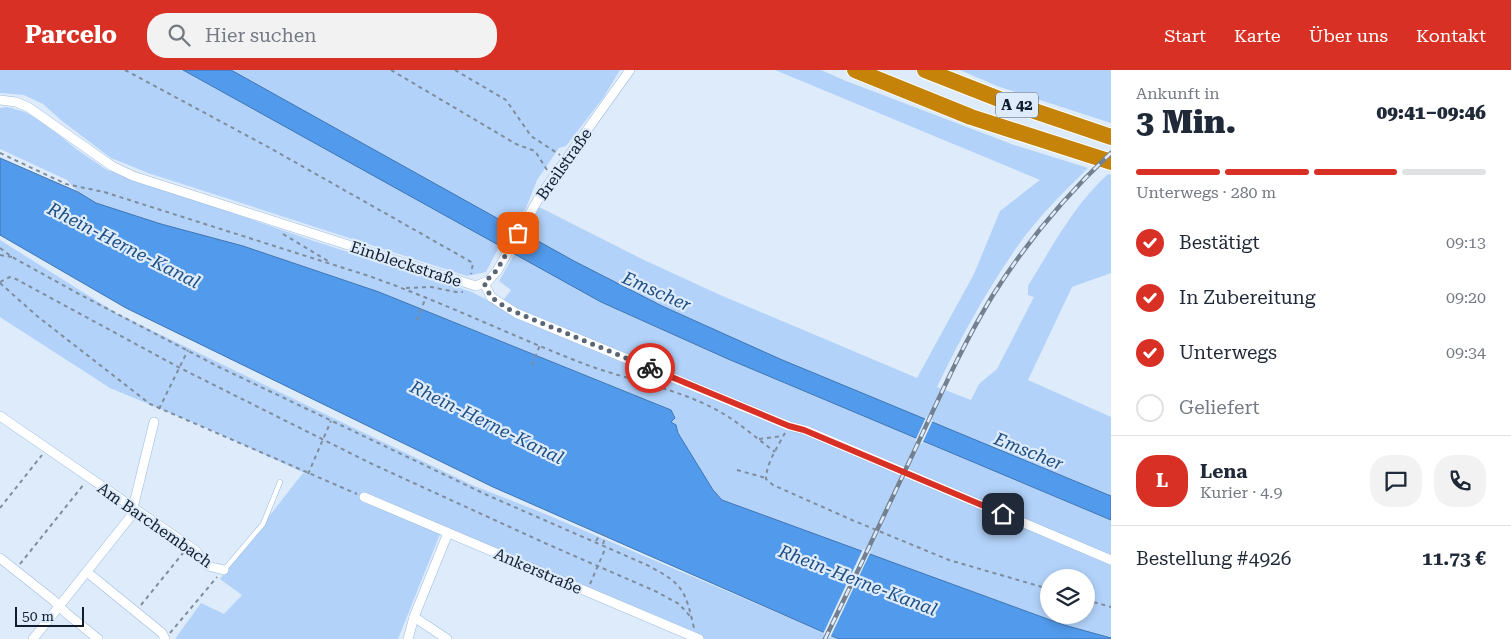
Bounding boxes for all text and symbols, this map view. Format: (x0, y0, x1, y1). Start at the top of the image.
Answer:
search box (147, 13, 497, 58)
text: Parcelo (25, 21, 117, 49)
icon: search (165, 21, 193, 49)
text: Hier suchen (205, 24, 316, 47)
text: Start (1164, 25, 1206, 46)
text: Karte (1234, 25, 1281, 46)
text: Über uns (1309, 25, 1388, 46)
text: Kontakt (1416, 25, 1486, 46)
text: Ankunft in (1136, 84, 1220, 103)
road number: A 42 (996, 92, 1038, 118)
text: 09:41–09:46 (1377, 101, 1486, 124)
text: 3 Min. (1136, 103, 1236, 141)
street label: Breilstraße (532, 124, 596, 204)
text: Unterwegs · 280 m (1136, 183, 1276, 202)
water label: Rhein-Herne-Kanal (44, 197, 203, 292)
pin (497, 212, 539, 254)
icon: bag (504, 219, 532, 247)
icon: check (1136, 229, 1164, 257)
text: Bestätigt (1179, 231, 1260, 254)
text: 09:13 (1446, 233, 1486, 252)
street label: Einbleckstraße (348, 237, 464, 291)
water label: Emscher (619, 266, 695, 316)
icon: check (1136, 284, 1164, 312)
text: In Zubereitung (1179, 286, 1316, 309)
text: 09:20 (1446, 288, 1486, 307)
icon: check (1136, 339, 1164, 367)
text: Unterwegs (1179, 341, 1277, 364)
courier (625, 343, 675, 393)
text: 09:34 (1446, 343, 1486, 362)
icon: bike (636, 354, 664, 382)
water label: Rhein-Herne-Kanal (406, 375, 567, 468)
text: Geliefert (1179, 396, 1260, 419)
water label: Emscher (990, 427, 1067, 475)
button: chat (1370, 455, 1422, 507)
button: phone (1434, 455, 1486, 507)
text: Lena (1200, 460, 1247, 483)
text: L (1156, 469, 1168, 492)
street label: Am Barchembach (94, 478, 216, 572)
text: Kurier · 4.9 (1200, 483, 1282, 502)
pin (982, 493, 1024, 535)
icon: home (989, 500, 1017, 528)
water label: Rhein-Herne-Kanal (775, 540, 940, 620)
street label: Ankerstraße (491, 544, 585, 598)
text: Bestellung #4926 (1136, 547, 1291, 570)
text: 11.73 € (1422, 547, 1486, 570)
map controls (1040, 569, 1095, 624)
button: layers (1040, 569, 1095, 624)
scale bar (15, 604, 84, 627)
text: 50 m (22, 608, 54, 624)

